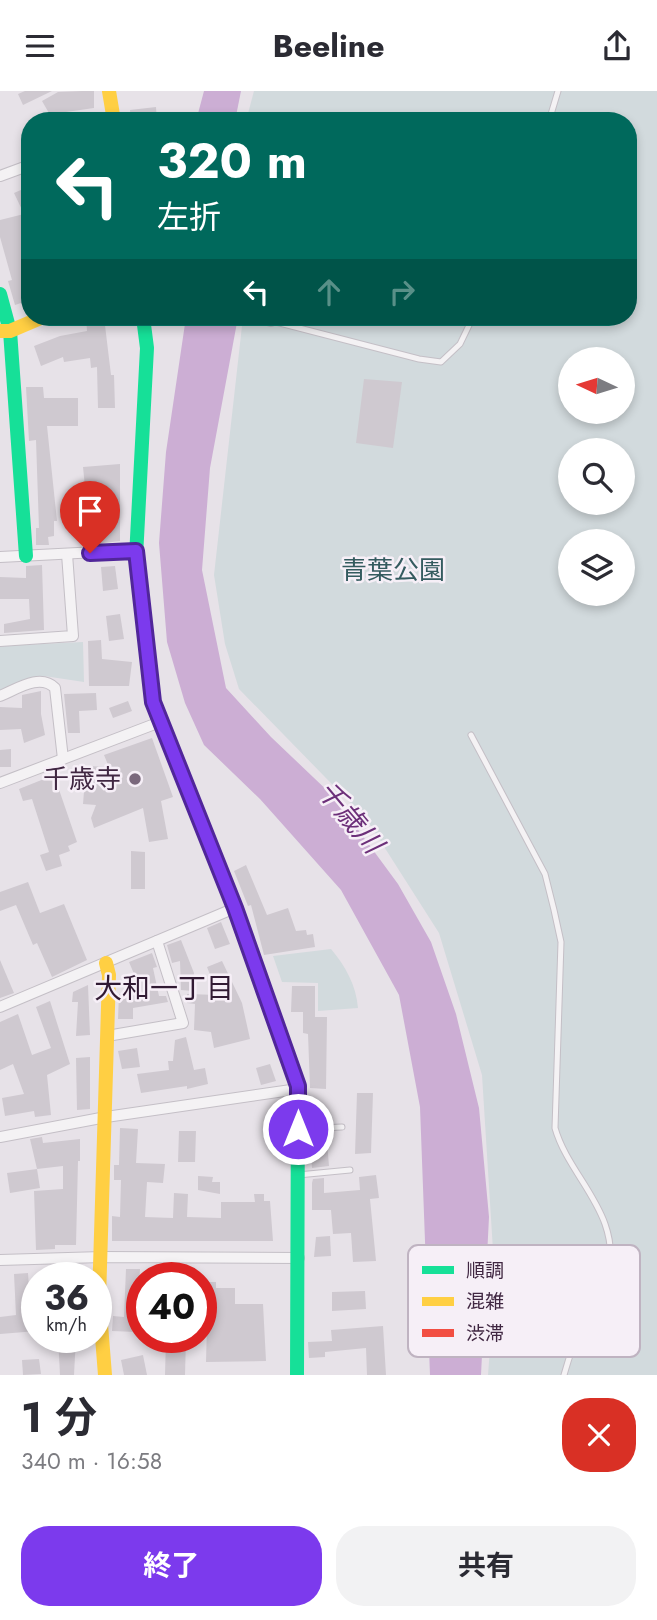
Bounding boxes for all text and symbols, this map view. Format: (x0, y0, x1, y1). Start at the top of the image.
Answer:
text: Beeline (272, 23, 385, 69)
icon: menu (21, 27, 59, 65)
icon: share (598, 27, 636, 65)
text: 320 m (157, 126, 307, 196)
icon: left (42, 140, 133, 231)
text: 左折 (157, 194, 221, 240)
icon: left (237, 273, 275, 311)
icon: ahead (310, 273, 348, 311)
icon: right (383, 273, 421, 311)
north arrow (558, 347, 635, 423)
map controls (558, 347, 635, 606)
button: search (558, 438, 635, 515)
pin (60, 481, 120, 553)
icon: arrive (71, 492, 109, 530)
button: layers (558, 529, 635, 606)
park label: 青葉公園 (341, 551, 445, 589)
place label: 千歳寺 (43, 760, 121, 798)
marker: 千歳寺 (127, 771, 143, 787)
water label: 千歳川 (307, 772, 395, 865)
district label: 大和一丁目 (94, 968, 234, 1009)
position arrow (261, 1092, 335, 1166)
legend (408, 1245, 640, 1357)
text: 順調 (466, 1257, 504, 1284)
speed limit sign: 40 (126, 1262, 217, 1353)
text: 36 (44, 1273, 89, 1323)
text: 混雑 (466, 1288, 504, 1315)
text: km/h (46, 1312, 87, 1338)
text: 渋滞 (466, 1320, 504, 1347)
text: 1 分 (21, 1387, 97, 1448)
button: close (562, 1398, 636, 1472)
text: 340 m · 16:58 (21, 1444, 162, 1478)
button: 終了 (21, 1526, 322, 1606)
button: 共有 (336, 1526, 636, 1606)

